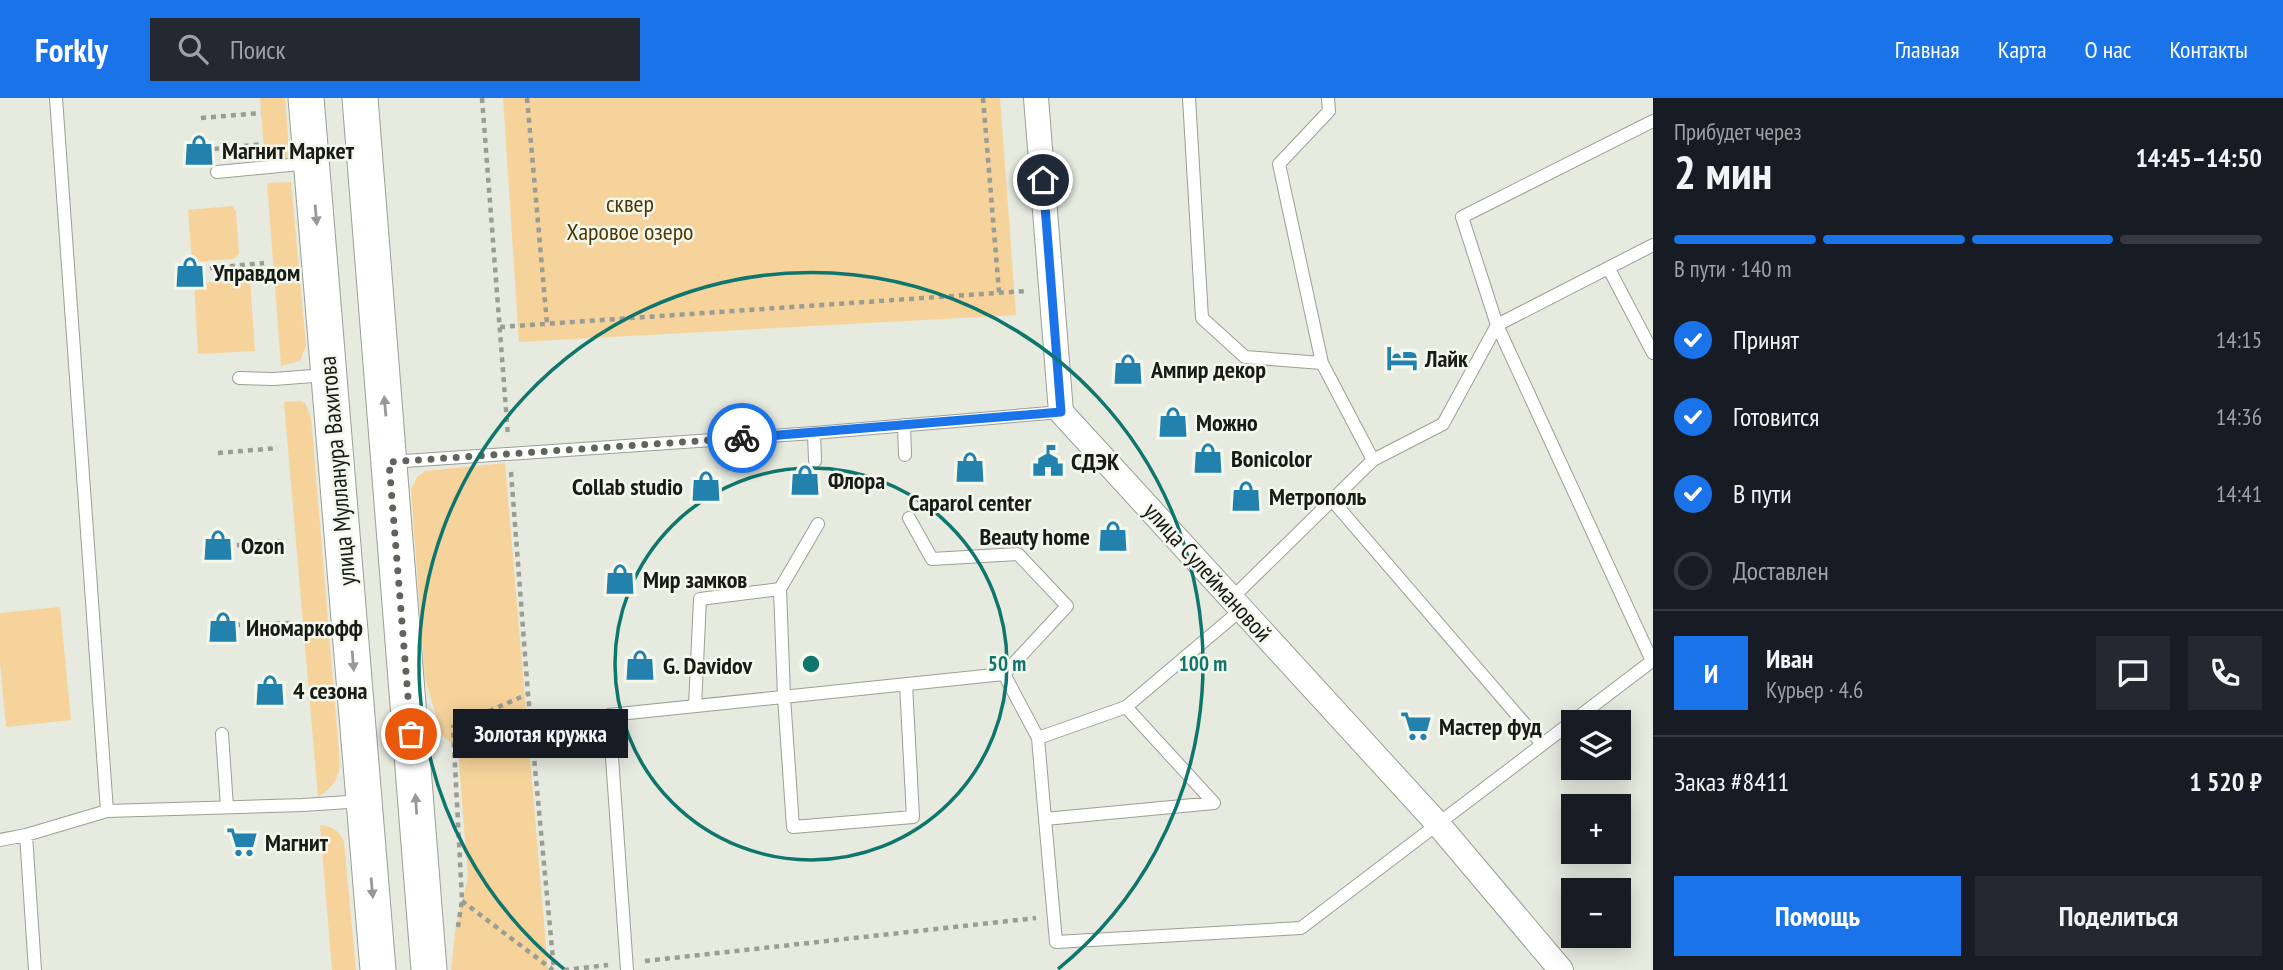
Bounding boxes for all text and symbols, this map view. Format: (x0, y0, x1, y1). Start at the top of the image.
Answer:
search box (150, 18, 640, 81)
text: Forkly (35, 28, 108, 71)
icon: search (174, 30, 212, 68)
text: Поиск (230, 33, 286, 66)
text: Главная (1895, 34, 1960, 65)
text: Карта (1998, 34, 2047, 65)
text: О нас (2085, 34, 2131, 65)
text: Контакты (2169, 34, 2248, 65)
text: Прибудет через (1674, 117, 1802, 146)
shop icon: Магнит Маркет (182, 133, 216, 167)
place label: Магнит Маркет (222, 135, 355, 166)
text: 14:45–14:50 (2135, 141, 2262, 174)
text: 2 мин (1674, 142, 1772, 202)
pin (1013, 150, 1073, 210)
icon: home (1024, 161, 1062, 199)
park label: сквер Харовое озеро (567, 188, 693, 247)
one-way arrow (311, 204, 322, 226)
text: В пути · 140 m (1674, 254, 1791, 283)
shop icon: Управдом (173, 255, 207, 289)
place label: Управдом (212, 257, 300, 288)
icon: check (1674, 321, 1712, 359)
text: Принят (1733, 323, 1799, 356)
text: 14:15 (2216, 325, 2262, 354)
hotel icon: Лайк (1385, 341, 1419, 375)
place label: Лайк (1424, 343, 1468, 374)
shop icon: Ампир декор (1111, 352, 1145, 386)
place label: Ампир декор (1150, 354, 1266, 385)
street label: улица Мулланура Вахитова (312, 355, 362, 587)
one-way arrow (379, 395, 390, 417)
icon: check (1674, 398, 1712, 436)
text: Готовится (1733, 400, 1819, 433)
text: 14:36 (2216, 402, 2262, 431)
courier (707, 403, 777, 473)
shop icon: Можно (1156, 405, 1190, 439)
place label: Можно (1196, 407, 1258, 438)
icon: bike (723, 419, 761, 457)
shop icon: Bonicolor (1191, 441, 1225, 475)
place label: Bonicolor (1231, 443, 1313, 474)
public building icon: СДЭК (1031, 444, 1065, 478)
place label: СДЭК (1071, 446, 1120, 477)
shop icon: Caparol center (953, 450, 987, 484)
shop icon: Флора (788, 463, 822, 497)
place label: Флора (828, 465, 885, 496)
shop icon: Collab studio (689, 469, 723, 503)
place label: Collab studio (572, 471, 683, 502)
icon: check (1674, 475, 1712, 513)
text: В пути (1733, 477, 1792, 510)
shop icon: Метрополь (1229, 479, 1263, 513)
text: 14:41 (2216, 479, 2262, 508)
place label: Метрополь (1269, 481, 1367, 512)
place label: Caparol center (908, 487, 1033, 518)
street label: улица Сулеймановой (1137, 496, 1279, 648)
shop icon: Beauty home (1096, 519, 1130, 553)
place label: Beauty home (979, 521, 1090, 552)
shop icon: Ozon (201, 528, 235, 562)
place label: Ozon (241, 530, 284, 561)
text: Доставлен (1733, 554, 1829, 587)
shop icon: Мир замков (603, 562, 637, 596)
place label: Мир замков (643, 564, 747, 595)
shop icon: Иномаркофф (206, 610, 240, 644)
place label: Иномаркофф (246, 612, 363, 643)
button: chat (2096, 636, 2170, 710)
button: phone (2188, 636, 2262, 710)
text: Иван (1766, 642, 1813, 675)
shop icon: G. Davidov (623, 648, 657, 682)
place label: G. Davidov (663, 650, 752, 681)
text: 50 m (988, 650, 1026, 677)
text: 100 m (1179, 650, 1227, 677)
one-way arrow (348, 651, 359, 673)
centre of rings (799, 652, 823, 676)
text: И (1704, 657, 1718, 690)
shop icon: 4 сезона (253, 673, 287, 707)
place label: 4 сезона (293, 675, 368, 706)
text: Курьер · 4.6 (1766, 675, 1863, 704)
pin (381, 704, 441, 764)
supermarket icon: Мастер фуд (1399, 709, 1433, 743)
callout: Золотая кружка (453, 710, 628, 758)
map controls (1561, 710, 1631, 948)
button: layers (1561, 710, 1631, 780)
place label: Мастер фуд (1439, 711, 1542, 742)
icon: bag (392, 715, 430, 753)
text: Золотая кружка (474, 719, 607, 748)
text: Заказ #8411 (1674, 765, 1789, 798)
text: 1 520 ₽ (2189, 765, 2262, 798)
one-way arrow (410, 793, 421, 815)
button: + (1561, 794, 1631, 864)
supermarket icon: Магнит (225, 825, 259, 859)
place label: Магнит (265, 827, 329, 858)
button: Помощь (1674, 876, 1961, 956)
button: Поделиться (1975, 876, 2262, 956)
one-way arrow (367, 877, 378, 899)
button: − (1561, 878, 1631, 948)

